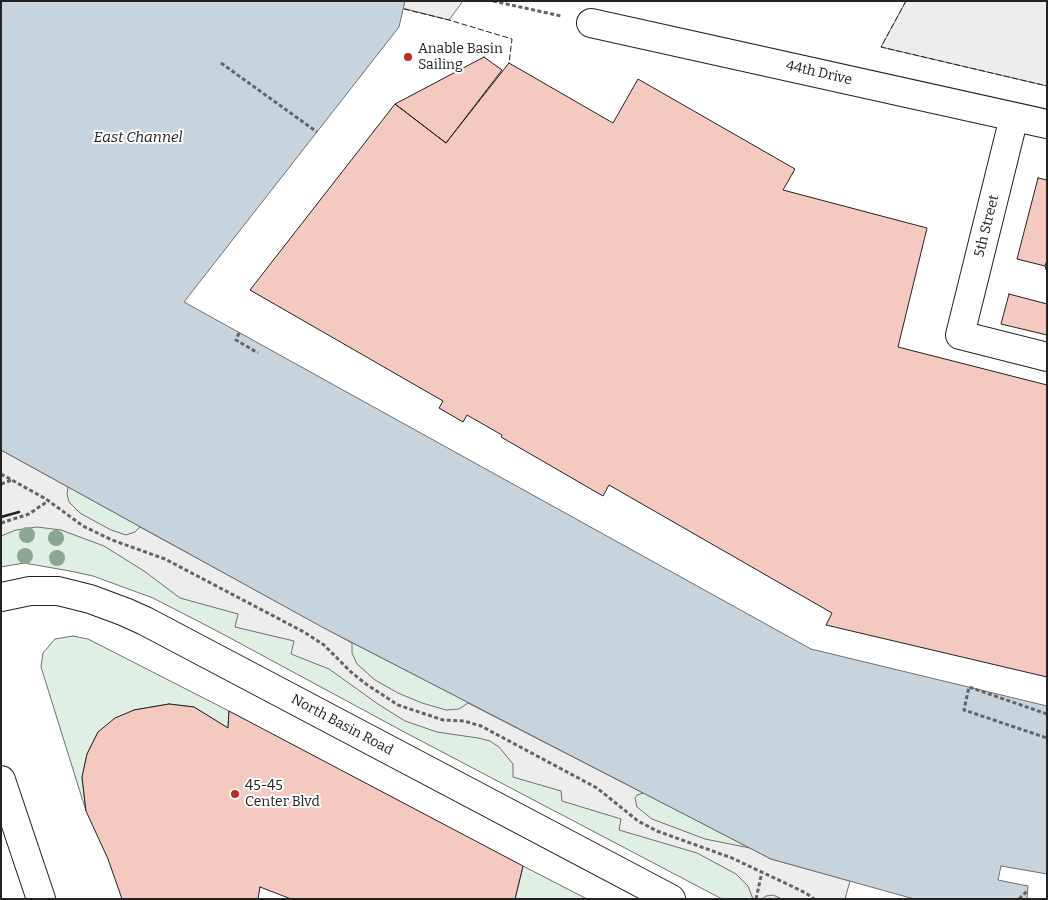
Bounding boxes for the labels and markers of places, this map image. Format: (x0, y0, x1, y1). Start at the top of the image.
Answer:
place label: Anable Basin Sailing (418, 41, 503, 74)
marker: Anable Basin Sailing (402, 51, 414, 63)
place label: 45-45 Center Blvd (245, 778, 320, 810)
marker: 45-45 Center Blvd (229, 788, 241, 800)

